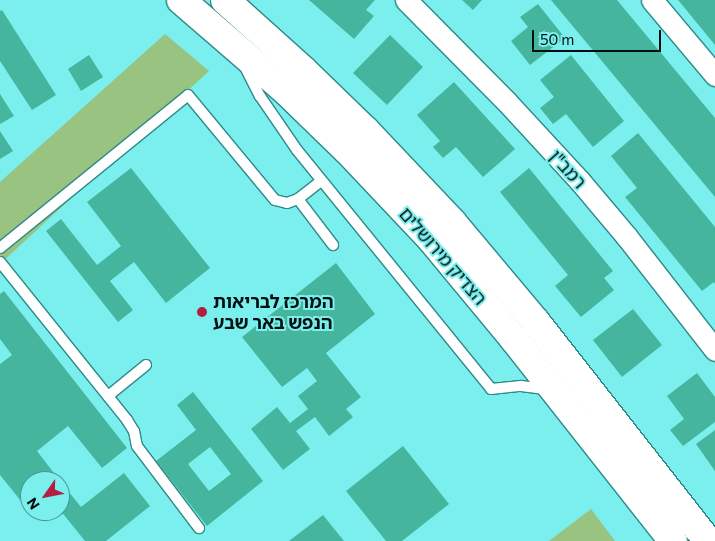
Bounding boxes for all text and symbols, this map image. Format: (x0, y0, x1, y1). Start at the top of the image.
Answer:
scale bar (535, 20, 664, 52)
text: 50 m (540, 30, 574, 48)
street label: רמב"ן (545, 145, 591, 193)
street label: הצדיק מירושלים (395, 203, 491, 309)
place label: המרכז לבריאות הנפש באר שבע (213, 291, 334, 334)
marker: המרכז לבריאות הנפש באר שבע (195, 305, 209, 319)
north arrow (20, 471, 70, 521)
text: N (23, 495, 43, 513)

